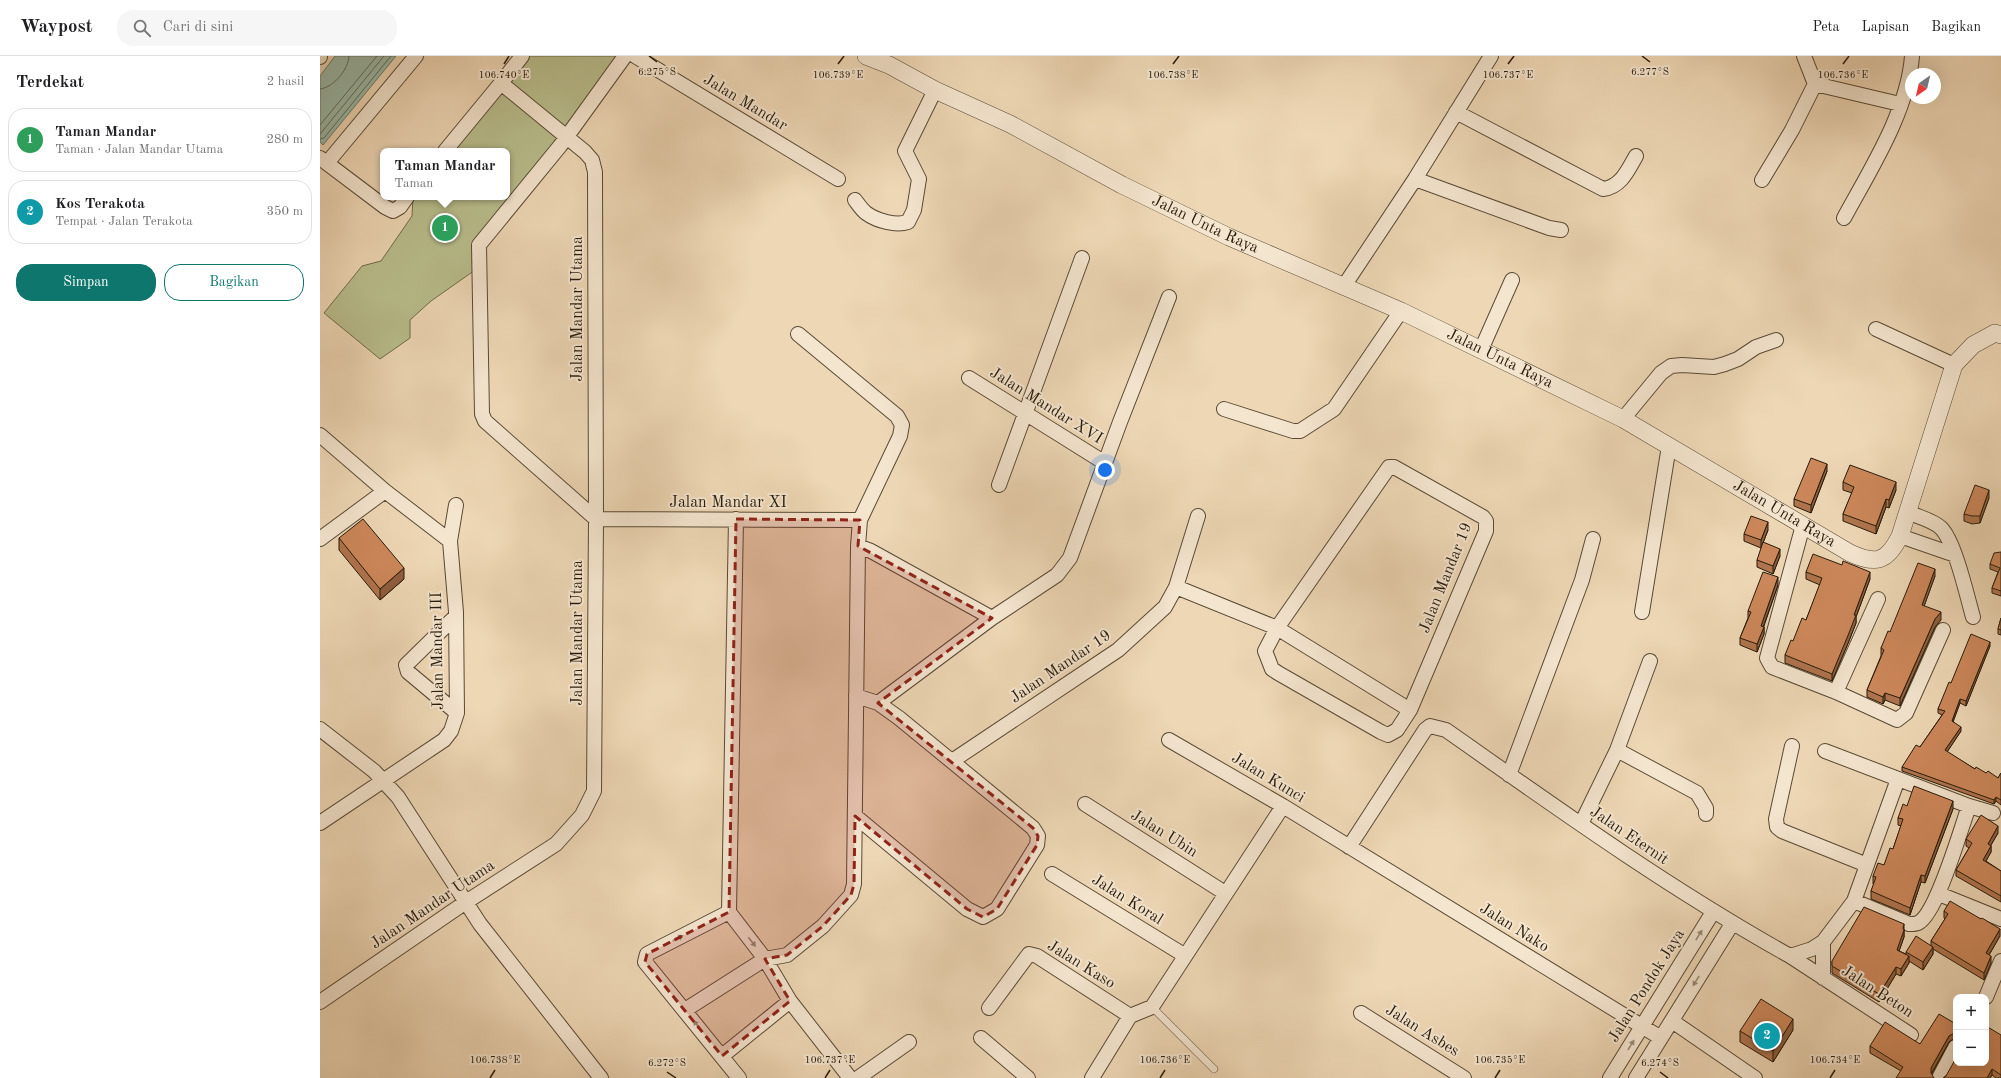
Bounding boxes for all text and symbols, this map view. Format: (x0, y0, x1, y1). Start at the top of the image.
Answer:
search box (117, 10, 397, 46)
icon: search (131, 17, 153, 39)
text: Waypost (20, 18, 93, 37)
text: Cari di sini (163, 20, 233, 35)
text: Peta (1812, 20, 1839, 34)
text: Lapisan (1861, 20, 1909, 34)
text: Bagikan (1931, 20, 1981, 34)
text: 6.275°S (638, 67, 676, 77)
text: 6.277°S (1631, 67, 1669, 77)
north arrow (1905, 68, 1941, 104)
text: 106.740°E (479, 70, 529, 80)
text: 106.739°E (813, 70, 863, 80)
text: 106.738°E (1148, 70, 1198, 80)
text: 106.737°E (1483, 70, 1533, 80)
text: 106.736°E (1818, 70, 1868, 80)
street label: Jalan Mandar (700, 72, 790, 134)
text: Terdekat (16, 74, 84, 91)
text: 2 hasil (267, 75, 304, 88)
text: Taman Mandar (55, 125, 156, 140)
text: 1 (26, 133, 34, 146)
text: 280 m (266, 133, 303, 146)
text: Taman · Jalan Mandar Utama (55, 143, 223, 156)
popup (380, 148, 510, 200)
text: Taman Mandar (394, 159, 496, 174)
text: Taman (394, 177, 433, 190)
street label: Jalan Unta Raya (1149, 193, 1261, 257)
text: Kos Terakota (55, 197, 145, 212)
text: 2 (26, 205, 34, 218)
text: 350 m (266, 205, 303, 218)
pin: 1 (432, 213, 458, 243)
text: Tempat · Jalan Terakota (55, 215, 193, 228)
street label: Jalan Mandar Utama (570, 236, 586, 382)
button: Simpan (16, 264, 156, 301)
button: Bagikan (164, 264, 304, 301)
street label: Jalan Unta Raya (1444, 326, 1556, 392)
street label: Jalan Mandar XVI (987, 365, 1105, 447)
your location (1095, 460, 1115, 480)
street label: Jalan Unta Raya (1730, 478, 1838, 550)
street label: Jalan Mandar XI (669, 495, 787, 511)
street label: Jalan Mandar 19 (1417, 520, 1475, 636)
street label: Jalan Mandar Utama (570, 560, 586, 706)
street label: Jalan Mandar III (429, 592, 447, 710)
street label: Jalan Mandar 19 (1008, 627, 1114, 707)
street label: Jalan Kunci (1229, 750, 1307, 806)
street label: Jalan Eternit (1587, 804, 1672, 868)
street label: Jalan Ubin (1128, 807, 1201, 861)
street label: Jalan Mandar Utama (368, 858, 498, 952)
street label: Jalan Koral (1089, 872, 1165, 928)
street label: Jalan Nako (1477, 900, 1552, 956)
street label: Jalan Pondok Jaya (1606, 927, 1688, 1045)
one-way arrow (1696, 929, 1703, 940)
one-way arrow (672, 935, 683, 941)
one-way arrow (748, 937, 757, 948)
street label: Jalan Kaso (1044, 938, 1118, 992)
street label: Jalan Beton (1838, 963, 1916, 1021)
one-way arrow (1693, 975, 1700, 987)
map controls (1953, 994, 1989, 1066)
button: + (1953, 994, 1989, 1030)
street label: Jalan Asbes (1382, 1002, 1462, 1060)
one-way arrow (693, 1020, 702, 1031)
pin: 2 (1754, 1021, 1780, 1051)
button: − (1953, 1030, 1989, 1066)
one-way arrow (1627, 1039, 1634, 1051)
text: 106.738°E (470, 1055, 520, 1065)
text: 106.737°E (805, 1055, 855, 1065)
text: 106.736°E (1140, 1055, 1190, 1065)
text: 106.735°E (1475, 1055, 1525, 1065)
text: 106.734°E (1810, 1055, 1860, 1065)
text: 6.272°S (648, 1058, 686, 1068)
text: 6.274°S (1641, 1058, 1679, 1068)

